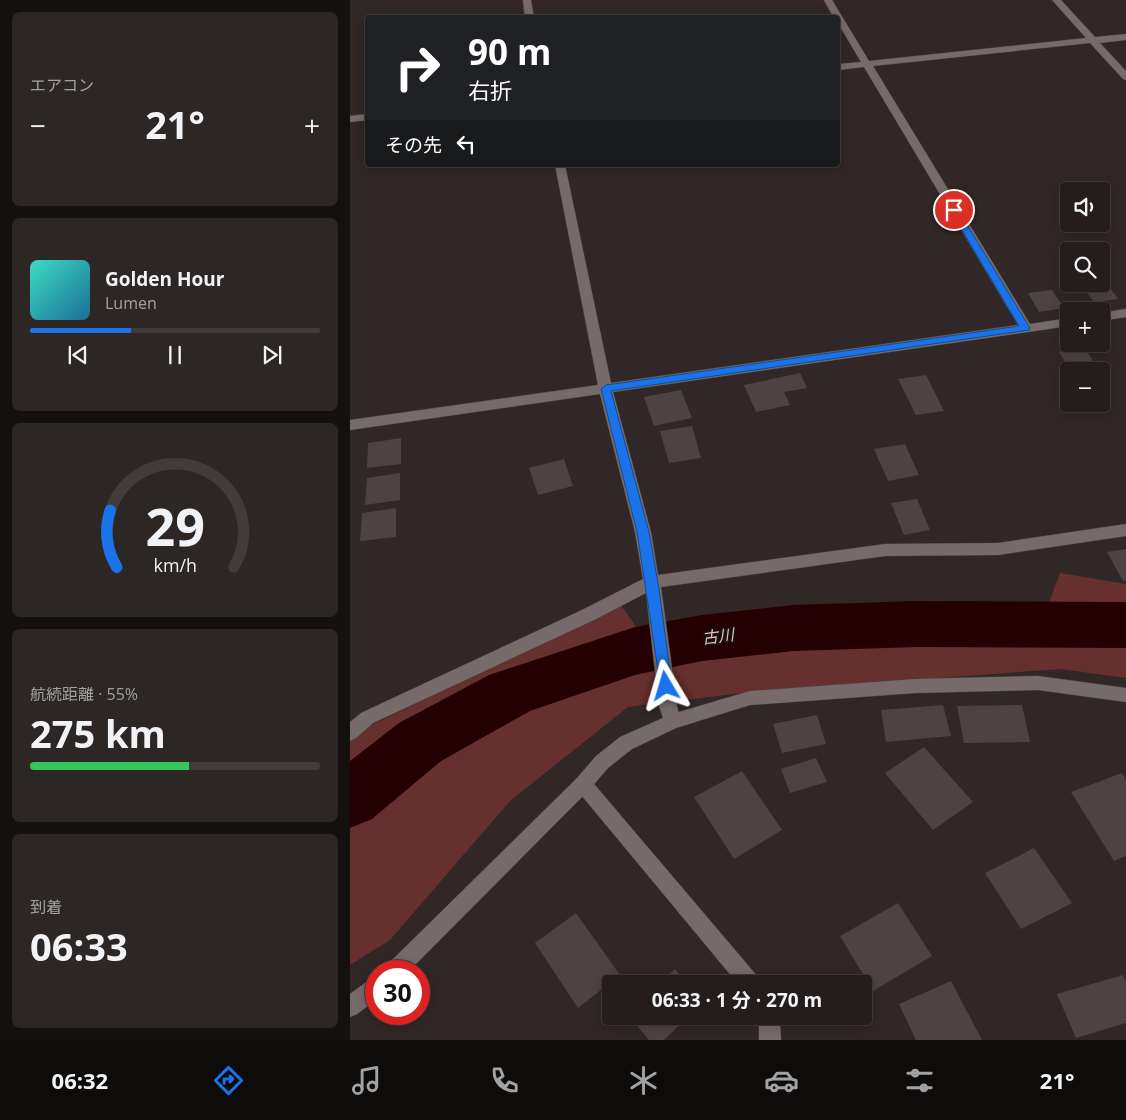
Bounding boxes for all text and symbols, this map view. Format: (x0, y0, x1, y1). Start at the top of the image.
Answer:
text: 90 m (468, 28, 551, 75)
icon: right (385, 35, 450, 100)
text: エアコン (30, 74, 94, 96)
text: 右折 (468, 75, 512, 105)
text: 21° (145, 98, 205, 150)
text: − (30, 106, 46, 144)
text: + (304, 106, 320, 144)
icon: left (452, 130, 480, 158)
text: その先 (385, 132, 442, 158)
map controls (1060, 182, 1110, 412)
button: sound (1060, 182, 1110, 232)
pin (933, 189, 975, 231)
icon: arrive (940, 196, 968, 224)
button: search (1060, 242, 1110, 292)
text: Golden Hour (105, 266, 224, 292)
text: Lumen (105, 292, 157, 314)
button: + (1060, 302, 1110, 352)
icon: previous (64, 341, 92, 369)
icon: pause (161, 341, 189, 369)
icon: next (258, 341, 286, 369)
button: − (1060, 362, 1110, 412)
text: 29 (145, 490, 205, 561)
text: km/h (153, 553, 197, 577)
water label: 古川 (701, 623, 737, 649)
position arrow (639, 659, 691, 711)
text: 航続距離 · 55% (30, 683, 138, 705)
text: 275 km (30, 707, 166, 759)
text: 到着 (30, 896, 62, 918)
text: 06:33 (30, 920, 128, 972)
speed limit sign: 30 (365, 960, 430, 1025)
text: 06:33 · 1 分 · 270 m (652, 987, 822, 1013)
icon: directions (211, 1063, 246, 1098)
icon: music (349, 1063, 384, 1098)
icon: phone (487, 1063, 522, 1098)
icon: climate (626, 1063, 661, 1098)
icon: car (764, 1063, 799, 1098)
icon: filters (902, 1063, 937, 1098)
text: 06:32 (52, 1065, 108, 1095)
text: 21° (1040, 1065, 1074, 1095)

